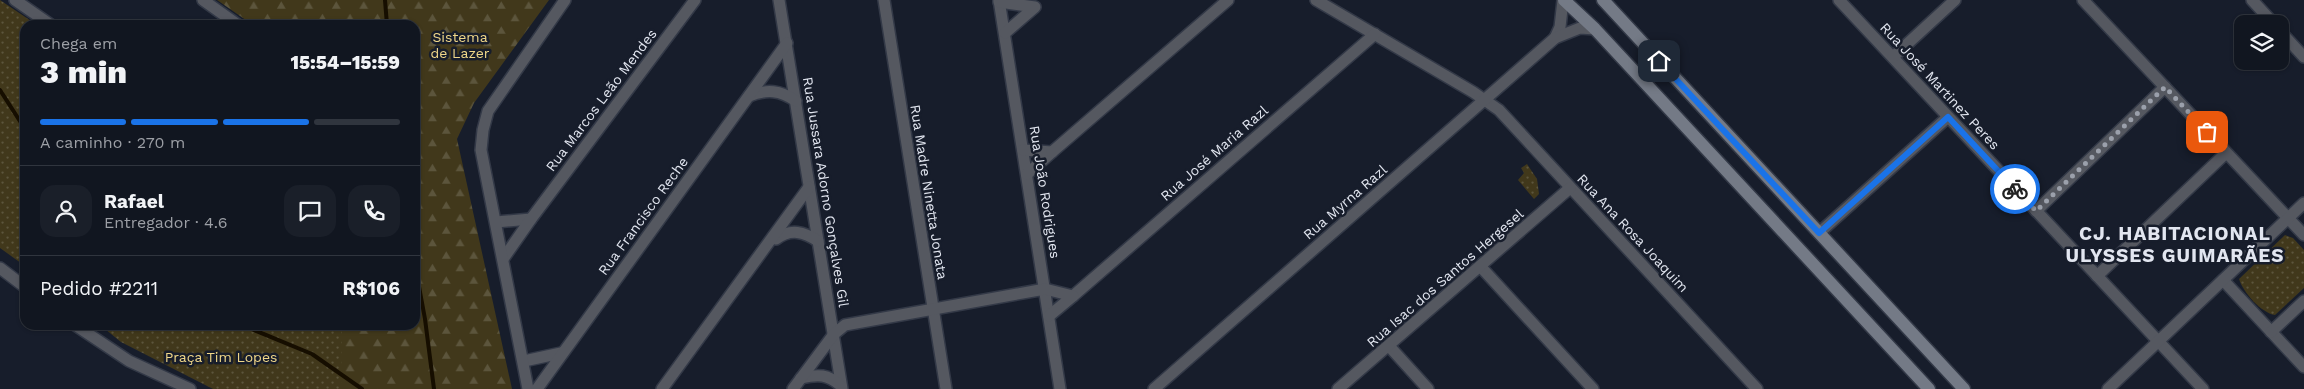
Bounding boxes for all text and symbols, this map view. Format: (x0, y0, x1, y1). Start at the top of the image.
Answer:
map controls (2234, 15, 2289, 70)
button: layers (2234, 15, 2289, 70)
street label: Rua José Martinez Peres (1877, 19, 2003, 153)
street label: Rua Marcos Leão Mendes (542, 26, 660, 174)
park label: Sistema de Lazer (430, 29, 490, 61)
text: Chega em (40, 34, 117, 53)
pin (1638, 40, 1680, 82)
icon: home (1645, 47, 1673, 75)
text: 15:54–15:59 (290, 51, 400, 74)
text: 3 min (40, 53, 127, 91)
street label: Rua Jussara Adorno Gonçalves Gil (800, 76, 852, 309)
street label: Rua José Maria Razl (1157, 102, 1271, 204)
street label: Rua Madre Ninetta Jonata (907, 103, 951, 281)
pin (2186, 111, 2228, 153)
icon: bag (2193, 118, 2221, 146)
street label: Rua João Rodrigues (1027, 124, 1063, 260)
text: A caminho · 270 m (40, 133, 185, 152)
street label: Rua Francisco Reche (595, 154, 691, 278)
street label: Rua Myrna Razl (1300, 161, 1390, 243)
courier (1990, 164, 2040, 214)
street label: Rua Ana Rosa Joaquim (1574, 171, 1692, 295)
icon: bike (2001, 175, 2029, 203)
button: person (40, 185, 92, 237)
button: chat (284, 185, 336, 237)
button: phone (348, 185, 400, 237)
text: Rafael (104, 190, 164, 213)
street label: Rua Isac dos Santos Hergesel (1364, 205, 1527, 350)
text: Entregador · 4.6 (104, 213, 227, 232)
district label: CJ. HABITACIONAL ULYSSES GUIMARÃES (2066, 222, 2284, 267)
text: Pedido #2211 (40, 277, 158, 300)
text: R$106 (343, 277, 400, 300)
park label: Praça Tim Lopes (165, 349, 277, 365)

